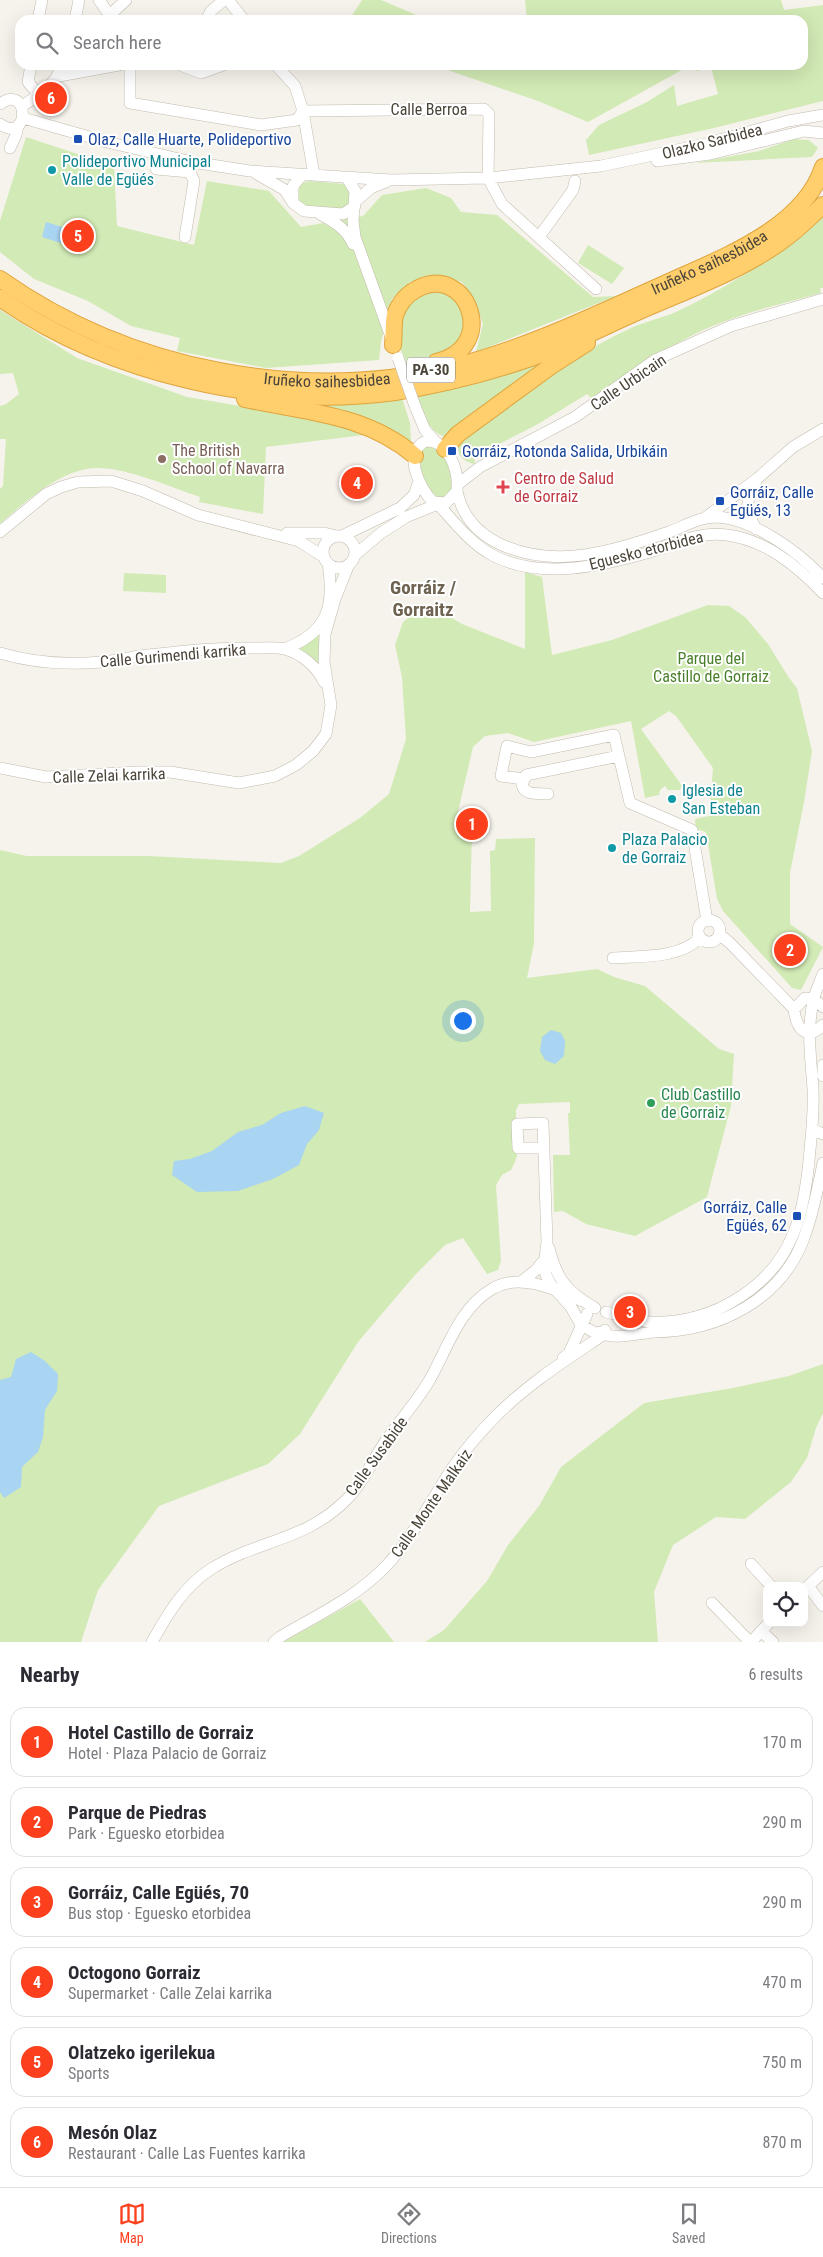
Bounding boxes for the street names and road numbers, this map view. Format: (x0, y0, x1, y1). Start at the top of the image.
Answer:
street label: Calle Berroa (391, 100, 467, 119)
street label: Olazko Sarbidea (660, 120, 764, 163)
street label: Iruñeko saihesbidea (648, 226, 771, 299)
street label: Calle Urbicain (587, 350, 670, 415)
road number: PA-30 (407, 358, 455, 382)
street label: Iruñeko saihesbidea (263, 369, 391, 391)
street label: Eguesko etorbidea (587, 527, 705, 574)
street label: Calle Gurimendi karrika (99, 640, 247, 671)
street label: Calle Zelai karrika (52, 764, 166, 787)
street label: Calle Susabide (341, 1413, 411, 1500)
street label: Calle Monte Malkaiz (387, 1445, 476, 1561)

